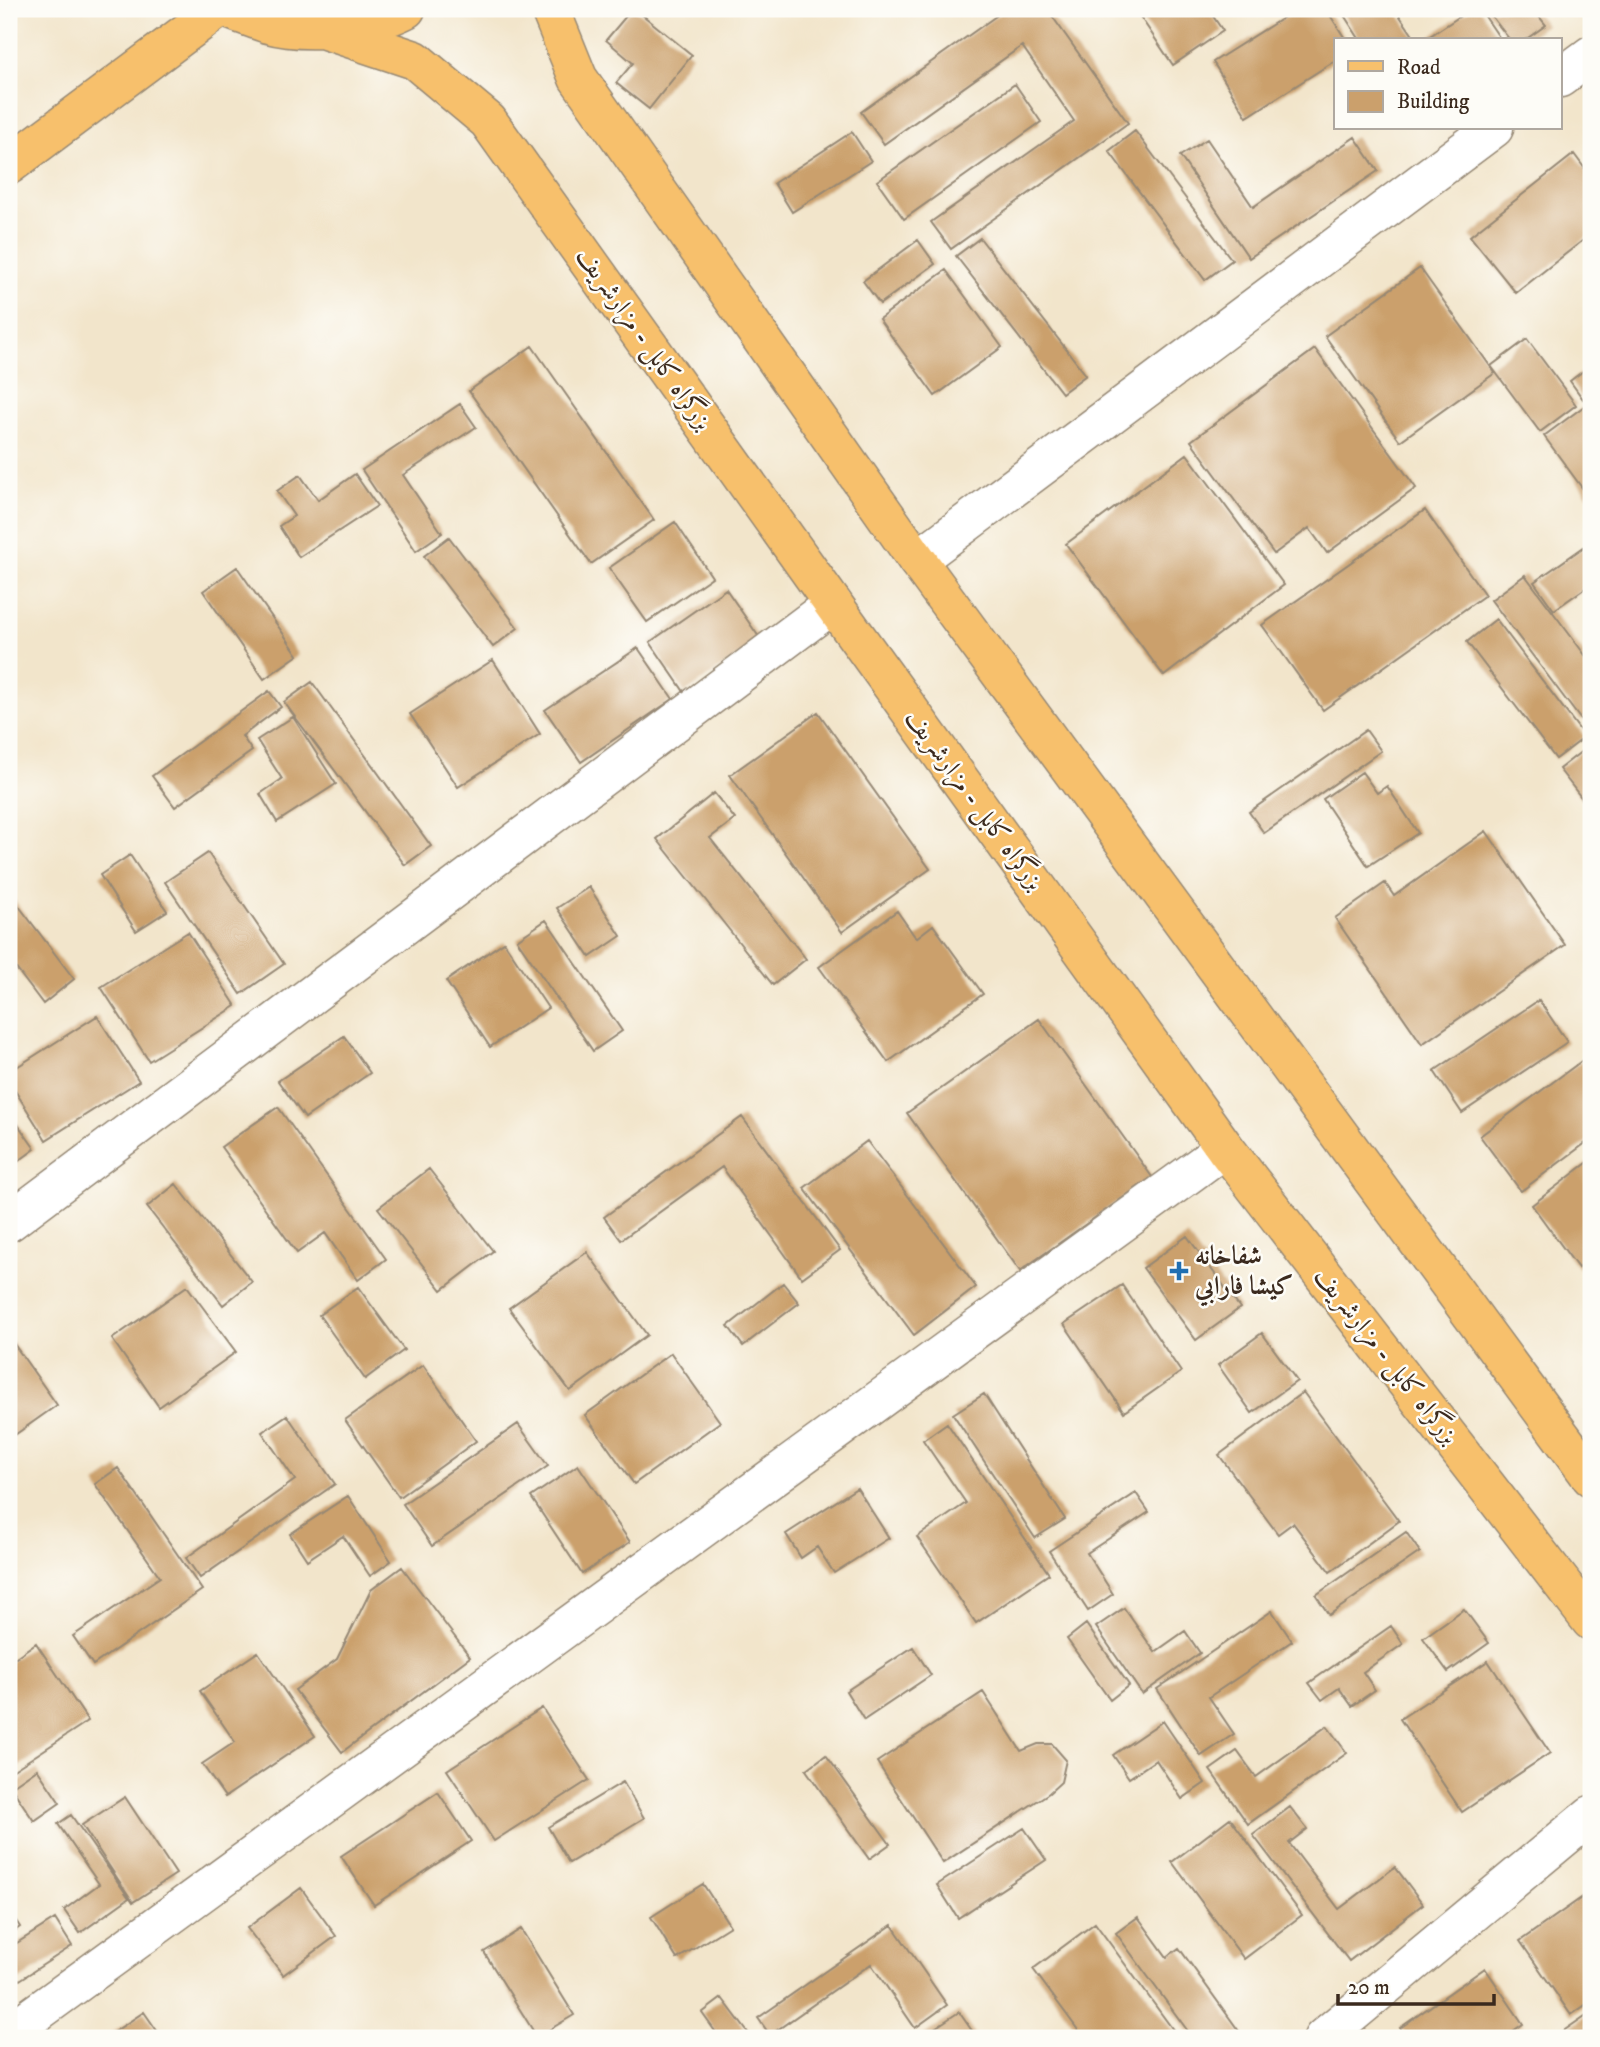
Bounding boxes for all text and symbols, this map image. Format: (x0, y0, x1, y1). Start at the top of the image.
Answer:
legend (1334, 38, 1562, 130)
text: Road (1397, 55, 1441, 81)
text: Building (1397, 89, 1470, 115)
street label: بزرگراه کابل - مزارشریف (568, 240, 721, 437)
street label: بزرگراه کابل - مزارشریف (897, 702, 1053, 897)
place label: شفاخانه كيشا فارابي (1194, 1240, 1294, 1307)
street label: بزرگراه کابل - مزارشریف (1306, 1259, 1467, 1452)
marker: شفاخانه كيشا فارابي (1169, 1261, 1189, 1281)
scale bar (1338, 1963, 1493, 2007)
text: 20 m (1348, 1975, 1390, 2001)

